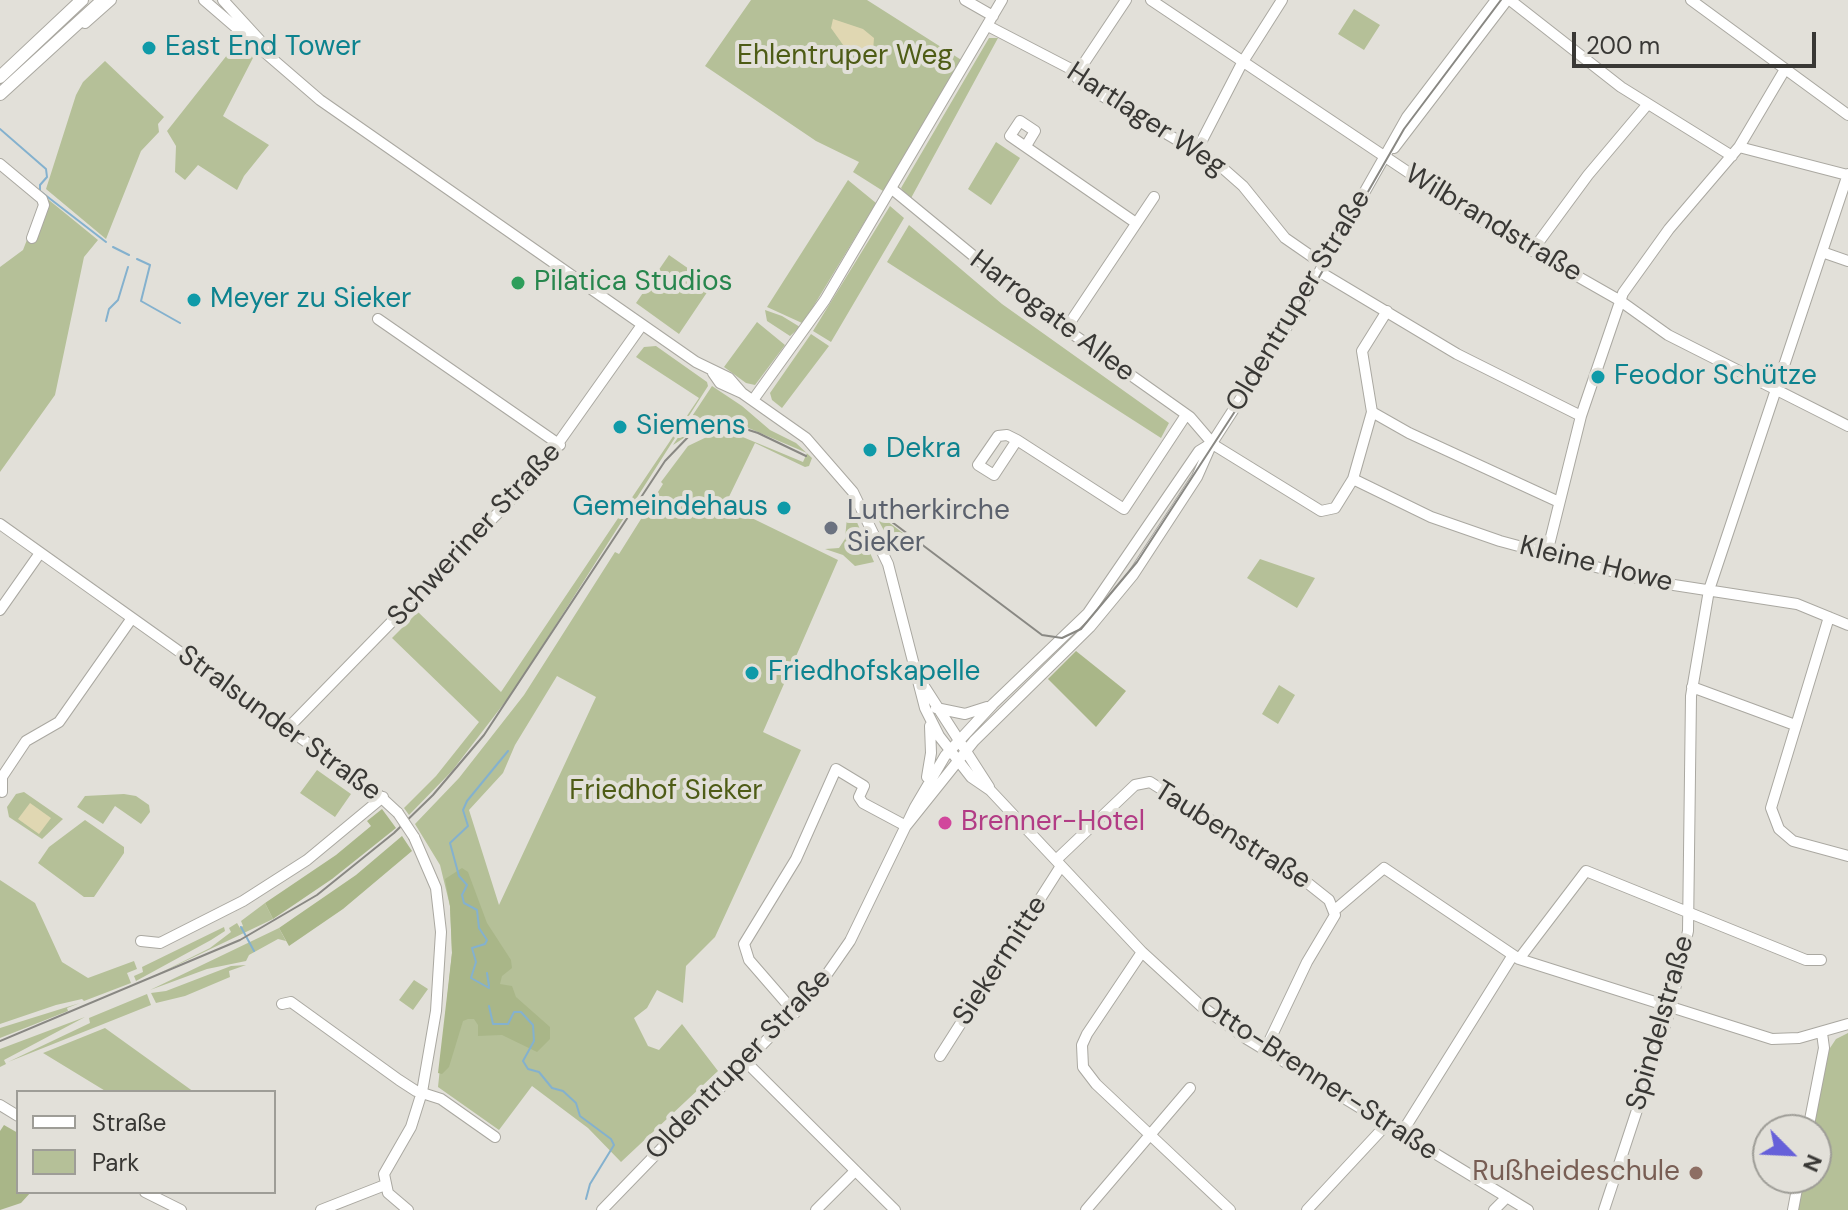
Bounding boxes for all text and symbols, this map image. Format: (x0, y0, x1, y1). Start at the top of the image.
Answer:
scale bar (1576, 16, 1820, 66)
text: 200 m (1586, 30, 1660, 61)
place label: East End Tower (165, 31, 361, 65)
marker: East End Tower (140, 39, 158, 57)
park label: Ehlentruper Weg (737, 40, 953, 74)
street label: Hartlager Weg (1060, 56, 1232, 184)
street label: Wilbrandstraße (1398, 158, 1588, 290)
street label: Oldentruper Straße (1219, 184, 1379, 418)
street label: Harrogate Allee (963, 244, 1141, 390)
place label: Pilatica Studios (534, 266, 733, 300)
marker: Pilatica Studios (509, 274, 527, 292)
place label: Meyer zu Sieker (210, 283, 411, 317)
marker: Meyer zu Sieker (185, 291, 203, 309)
place label: Feodor Schütze (1614, 360, 1817, 394)
marker: Feodor Schütze (1589, 368, 1607, 386)
place label: Siemens (636, 410, 746, 444)
marker: Siemens (611, 418, 629, 436)
place label: Dekra (886, 433, 961, 467)
street label: Schweriner Straße (381, 436, 569, 634)
marker: Dekra (861, 441, 879, 459)
place label: Gemeindehaus (572, 491, 768, 525)
place label: Lutherkirche Sieker (847, 495, 1010, 561)
marker: Gemeindehaus (775, 499, 793, 517)
marker: Lutherkirche Sieker (822, 519, 840, 537)
street label: Kleine Howe (1516, 530, 1676, 600)
street label: Stralsunder Straße (171, 639, 387, 809)
place label: Friedhofskapelle (768, 656, 980, 690)
marker: Friedhofskapelle (743, 664, 761, 682)
street label: Taubenstraße (1147, 774, 1317, 898)
park label: Friedhof Sieker (569, 775, 763, 809)
place label: Brenner-Hotel (961, 806, 1145, 840)
marker: Brenner-Hotel (936, 814, 954, 832)
street label: Siekermitte (947, 890, 1055, 1032)
street label: Spindelstraße (1620, 932, 1702, 1114)
street label: Oldentruper Straße (639, 962, 839, 1168)
street label: Otto-Brenner-Straße (1192, 989, 1444, 1169)
legend (16, 1090, 276, 1194)
text: Straße (92, 1107, 166, 1138)
north arrow (1752, 1114, 1832, 1194)
text: Park (92, 1147, 139, 1178)
text: N (1796, 1150, 1829, 1176)
place label: Rußheideschule (1472, 1156, 1680, 1190)
marker: Rußheideschule (1687, 1164, 1705, 1182)

